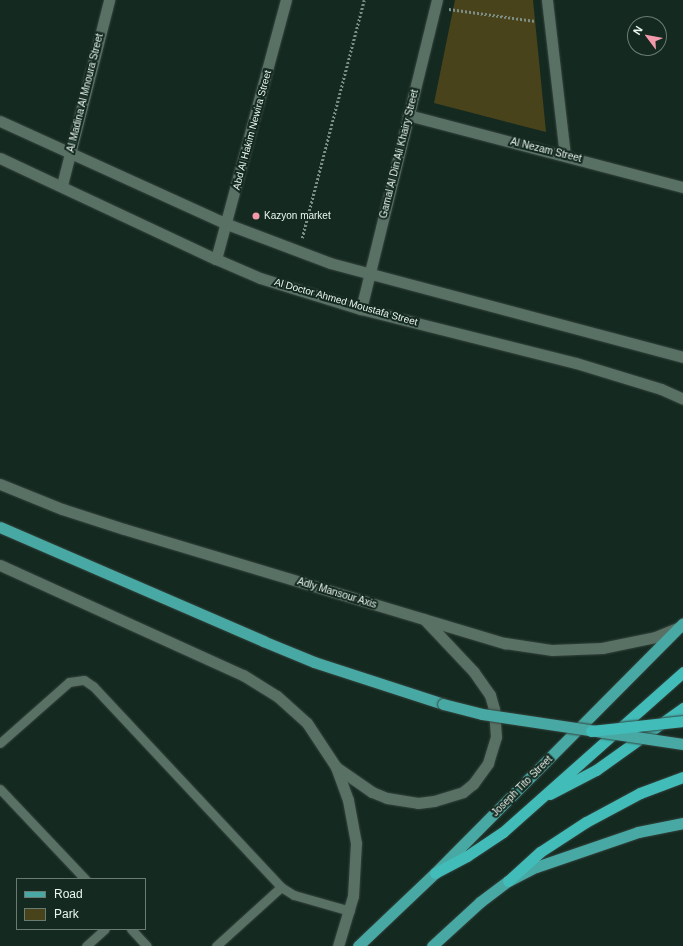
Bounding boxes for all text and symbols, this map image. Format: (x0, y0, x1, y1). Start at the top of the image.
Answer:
north arrow (627, 16, 667, 56)
text: N (630, 24, 645, 37)
street label: Al Madina Al Mnoura Street (64, 32, 106, 154)
street label: Abd Al Hakim Newira Street (230, 69, 274, 191)
street label: Gamal Al Din Ali Khairy Street (377, 88, 421, 220)
street label: Al Nezam Street (509, 135, 583, 165)
place label: Kazyon market (264, 210, 331, 222)
marker: Kazyon market (251, 211, 261, 221)
street label: Al Doctor Ahmed Moustafa Street (273, 276, 419, 328)
street label: Adly Mansour Axis (296, 575, 378, 611)
street label: Joseph Tito Street (489, 753, 555, 819)
legend (16, 878, 146, 930)
text: Road (54, 887, 83, 901)
text: Park (54, 907, 79, 921)

